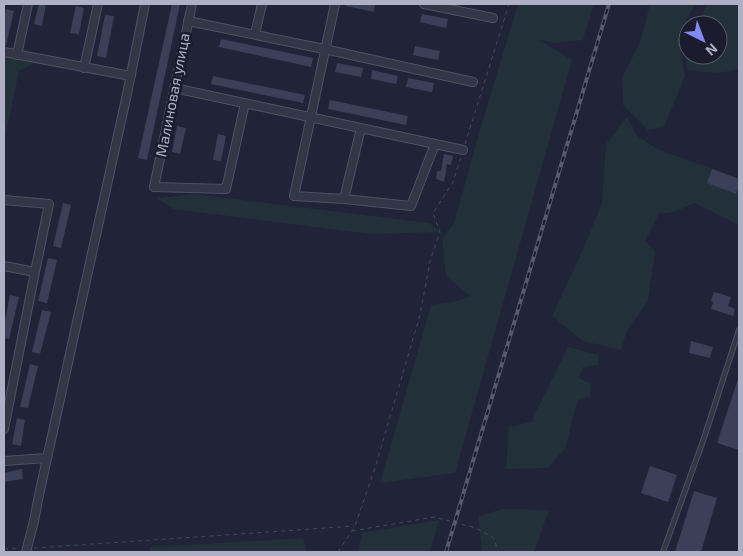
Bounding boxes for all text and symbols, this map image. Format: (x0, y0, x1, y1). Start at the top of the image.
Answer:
north arrow (678, 15, 728, 65)
street label: Малиновая улица (151, 31, 194, 159)
text: N (703, 40, 721, 60)

